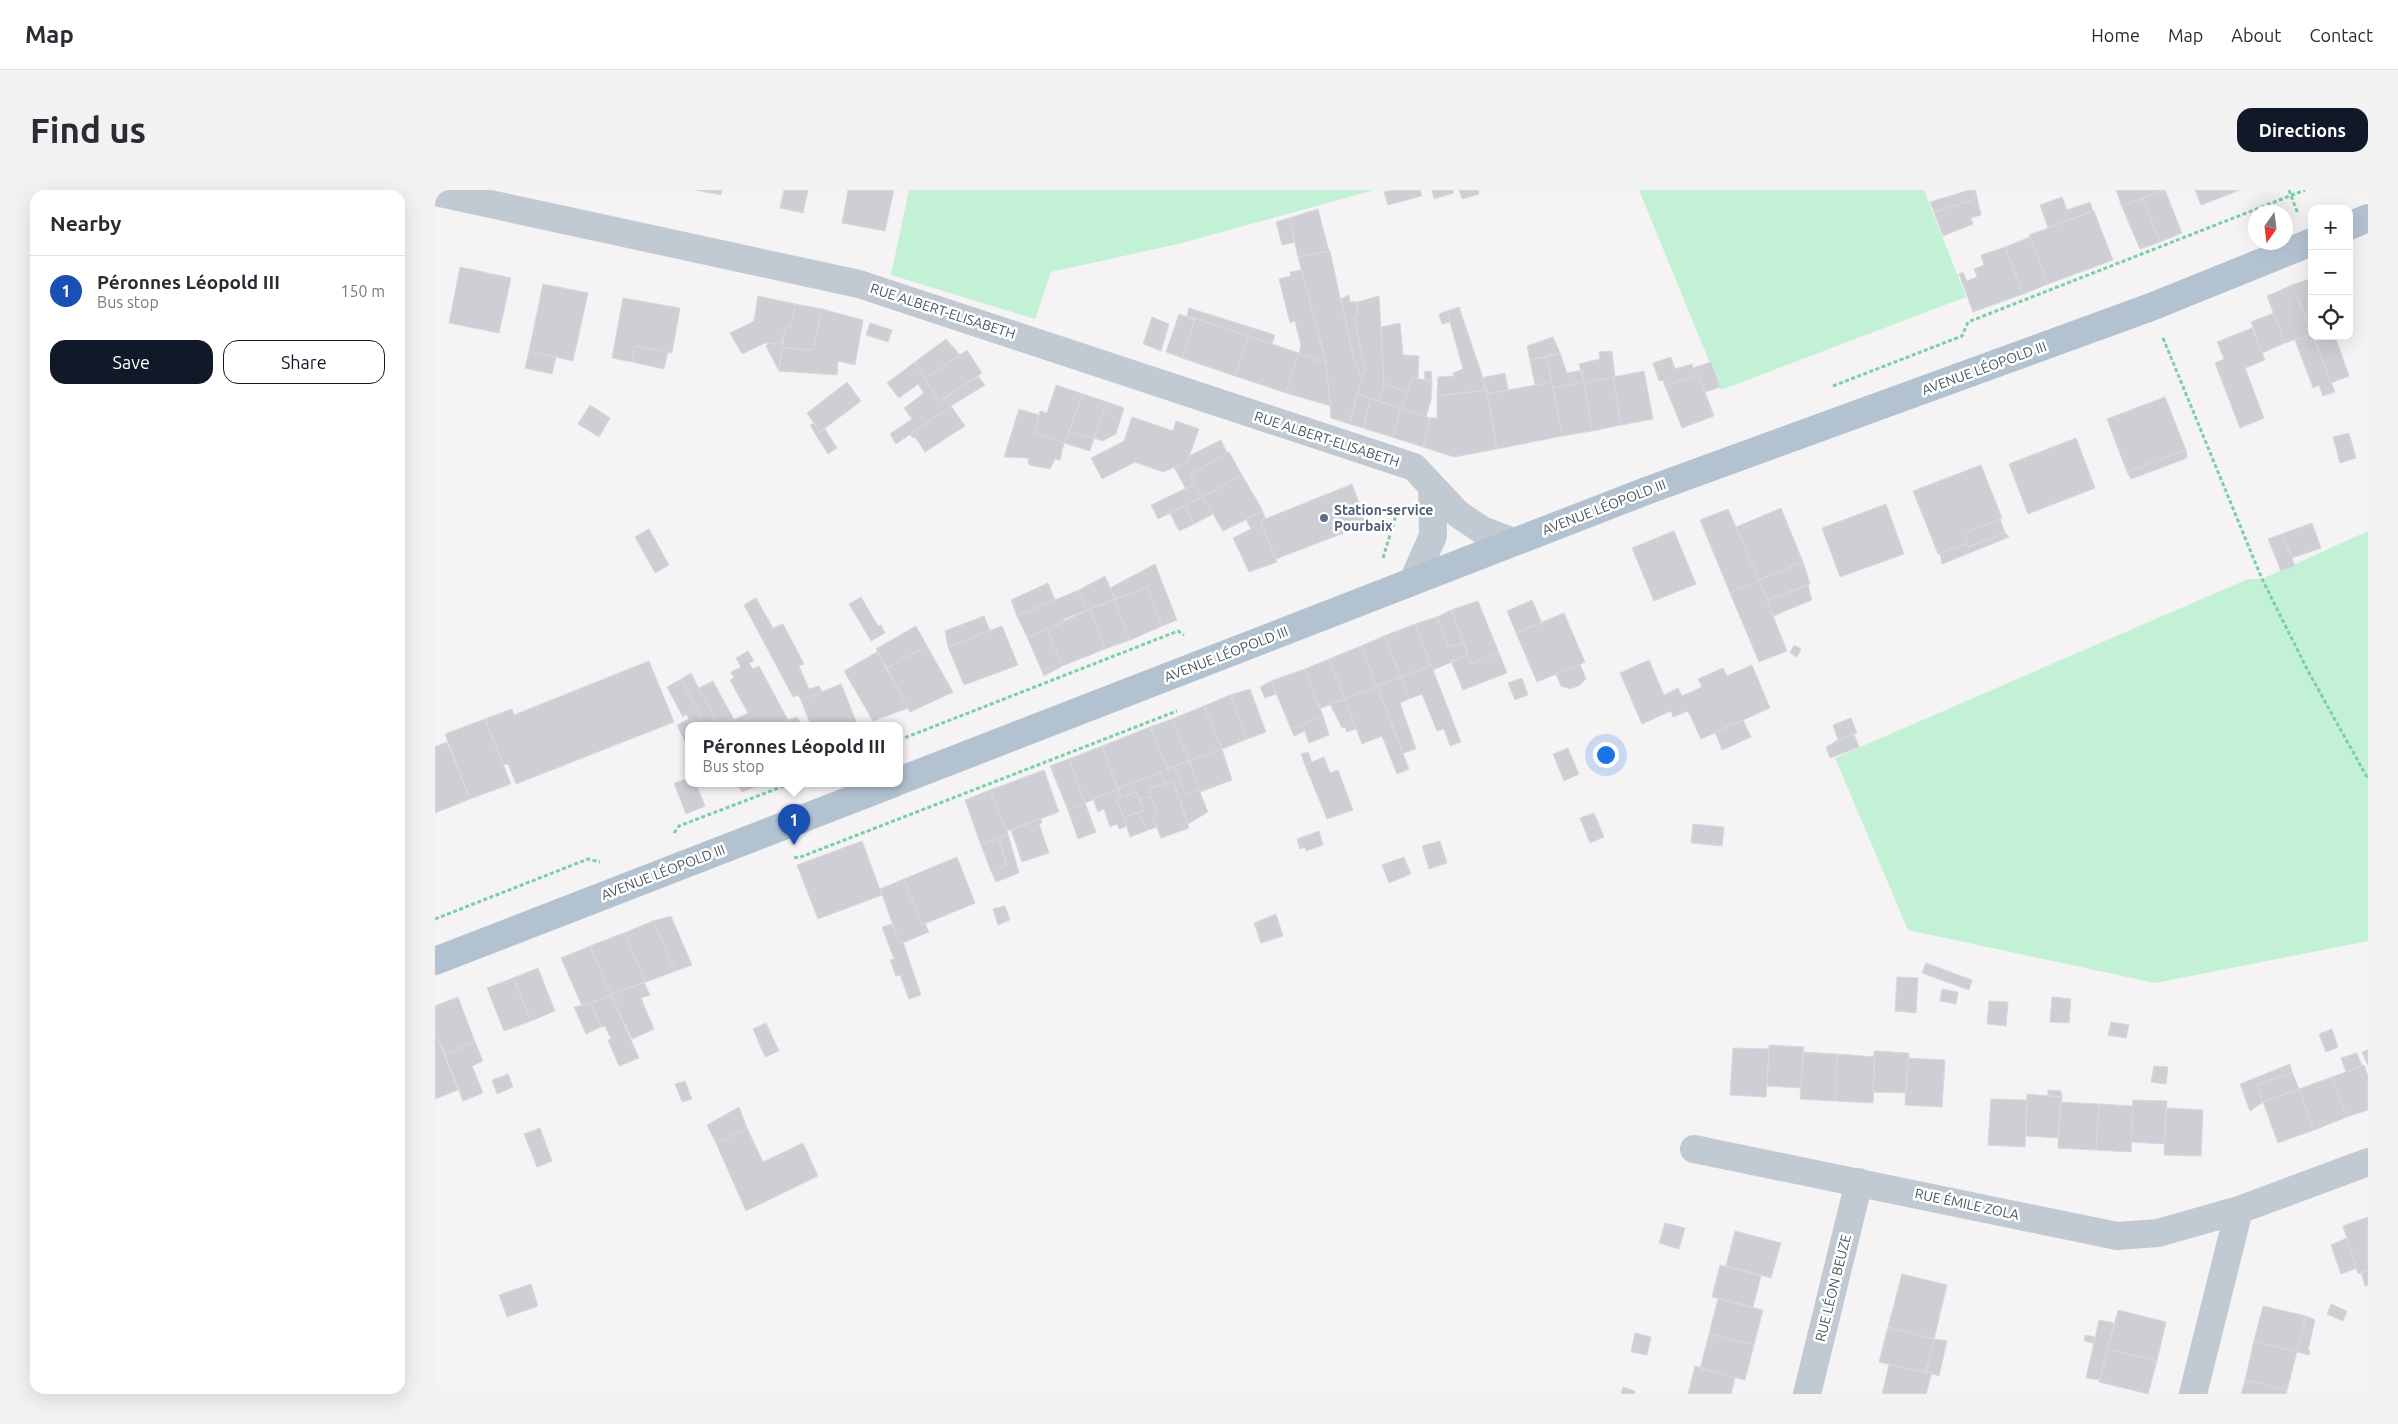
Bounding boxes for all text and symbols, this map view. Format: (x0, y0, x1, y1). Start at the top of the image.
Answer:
text: Map (25, 21, 74, 48)
text: Home (2091, 25, 2140, 45)
text: Map (2168, 25, 2203, 45)
text: About (2231, 25, 2281, 45)
text: Contact (2309, 25, 2373, 45)
button: Directions (2237, 108, 2368, 152)
text: Find us (30, 110, 146, 150)
north arrow (2248, 205, 2293, 250)
map controls (2308, 205, 2353, 340)
button: + (2308, 205, 2353, 250)
text: Nearby (50, 211, 121, 235)
button: − (2308, 250, 2353, 295)
text: Péronnes Léopold III (97, 271, 280, 293)
street label: RUE ALBERT-ELISABETH (868, 280, 1018, 342)
text: 1 (61, 282, 71, 300)
text: 150 m (340, 282, 385, 300)
text: Bus stop (97, 293, 159, 311)
button: locate (2308, 295, 2353, 340)
street label: AVENUE LÉOPOLD III (1919, 337, 2049, 398)
button: Save (50, 340, 213, 384)
button: Share (223, 340, 385, 384)
street label: RUE ALBERT-ELISABETH (1252, 408, 1402, 470)
street label: AVENUE LÉOPOLD III (1539, 475, 1668, 538)
place label: Station-service Pourbaix (1334, 502, 1433, 534)
marker: Station-service Pourbaix (1318, 512, 1330, 524)
street label: AVENUE LÉOPOLD III (1161, 622, 1290, 685)
popup (685, 722, 903, 787)
text: Péronnes Léopold III (703, 735, 885, 757)
your location (1593, 742, 1619, 768)
text: Bus stop (703, 757, 764, 775)
pin: 1 (778, 804, 810, 845)
street label: AVENUE LÉOPOLD III (598, 840, 727, 903)
street label: RUE ÉMILE ZOLA (1913, 1184, 2021, 1223)
street label: RUE LÉON BEUZE (1811, 1232, 1854, 1343)

